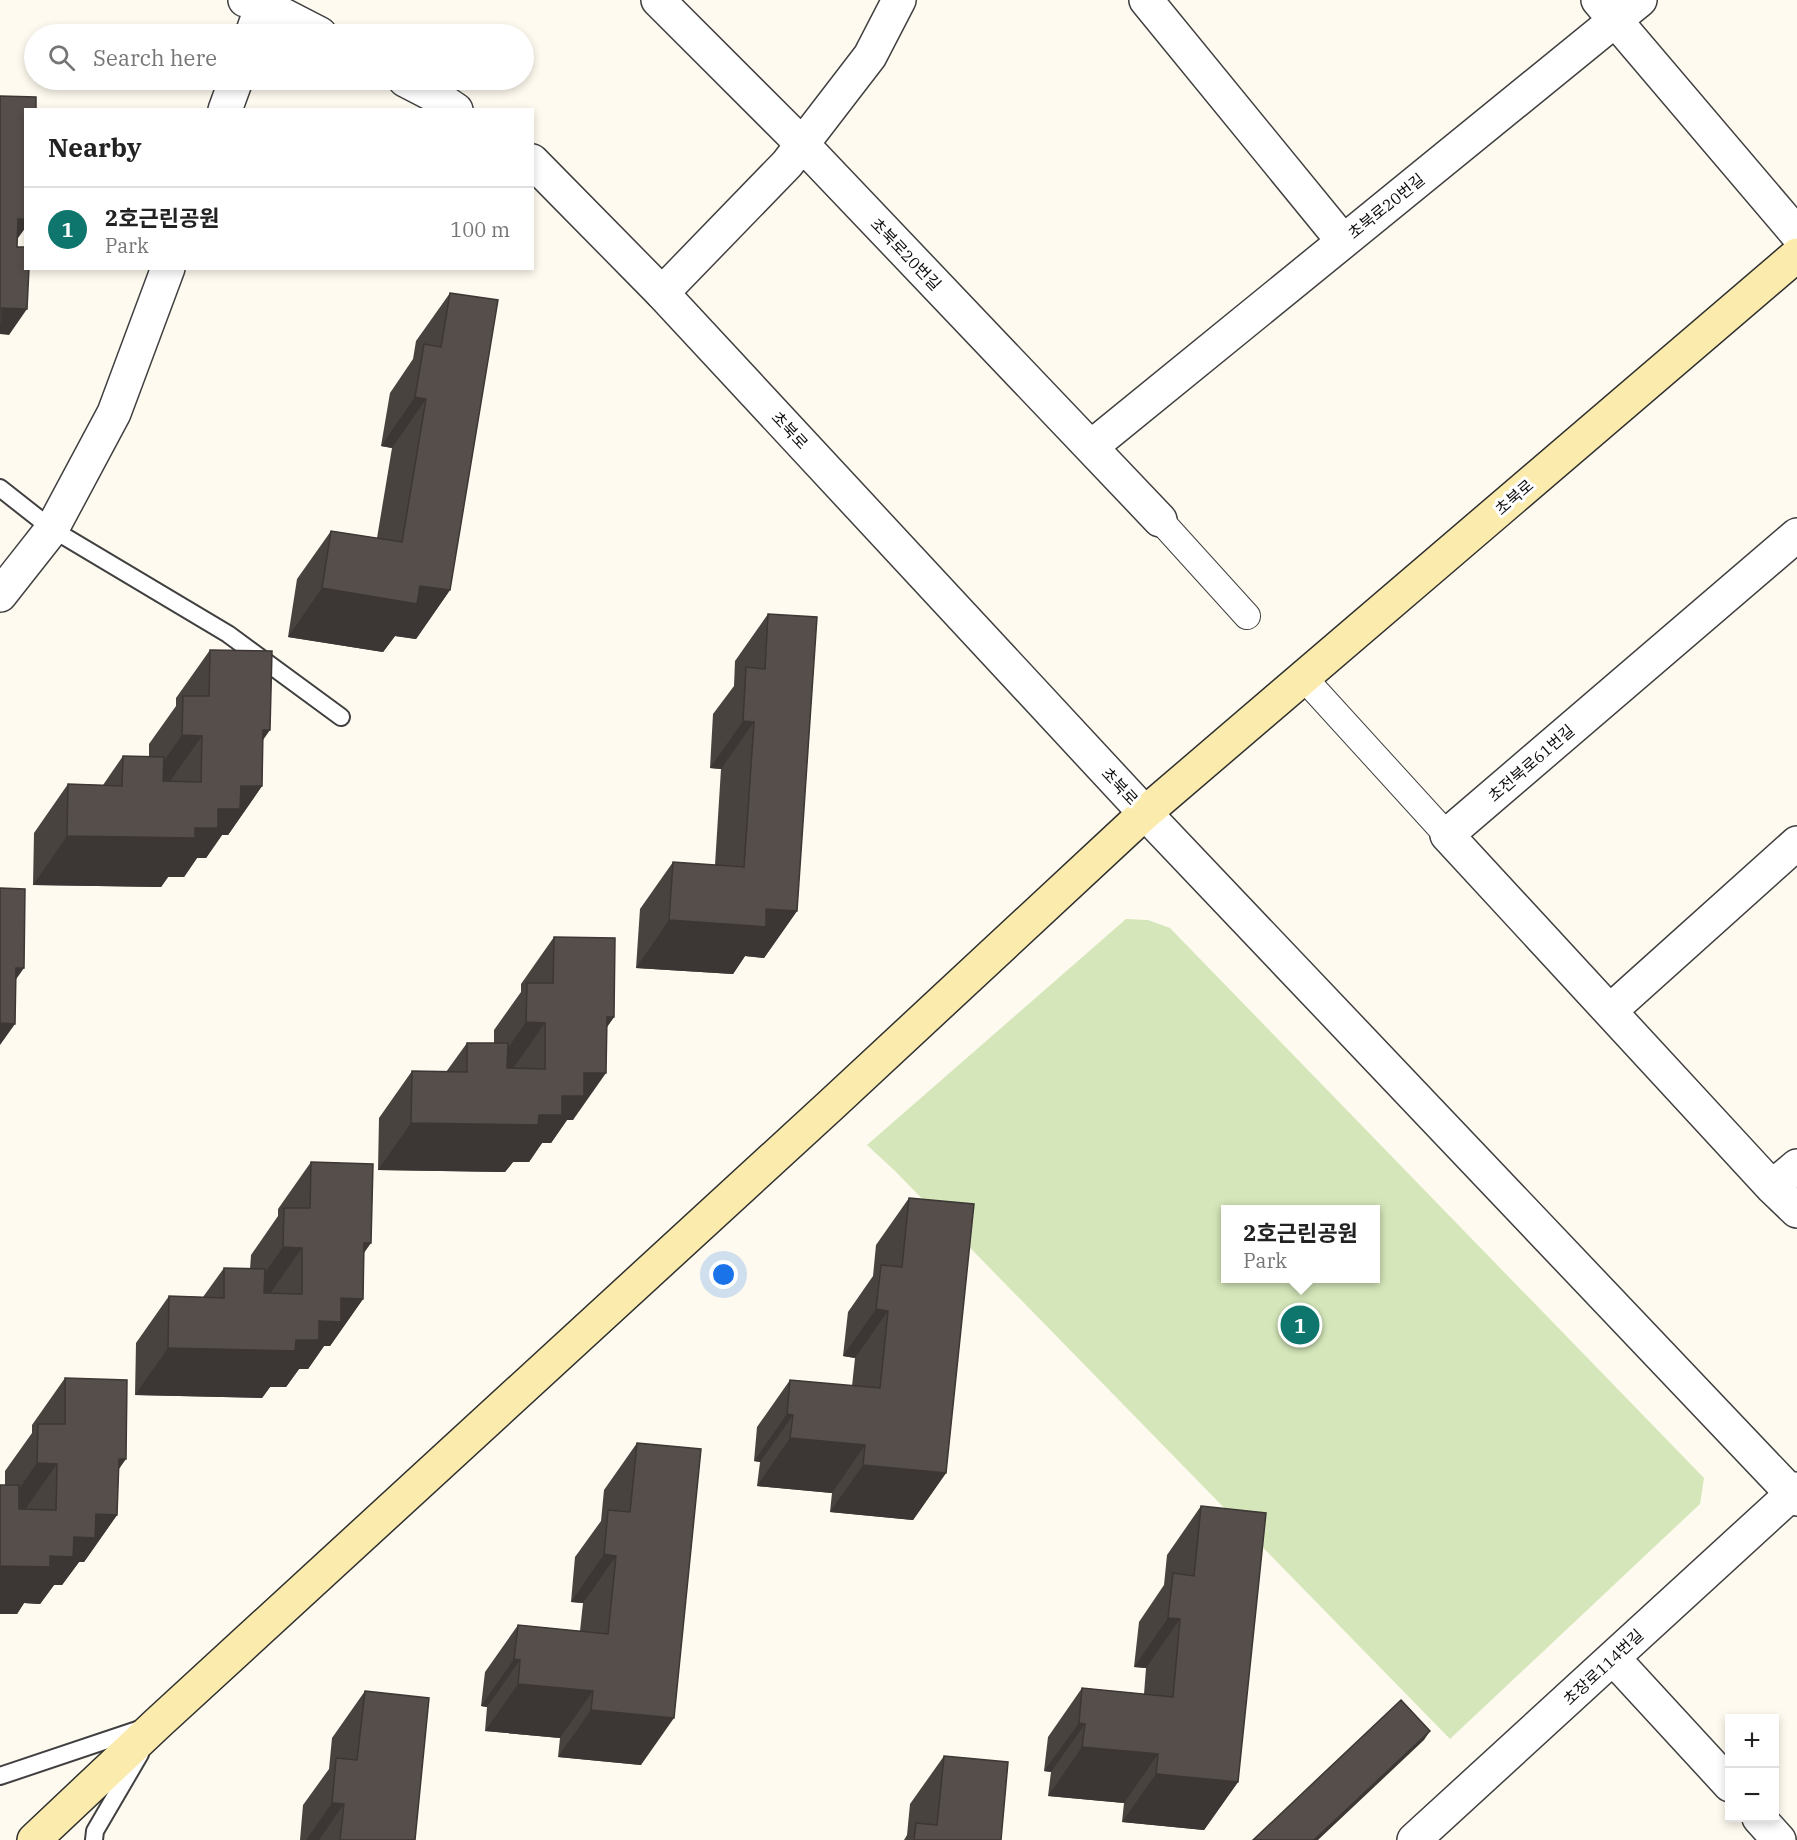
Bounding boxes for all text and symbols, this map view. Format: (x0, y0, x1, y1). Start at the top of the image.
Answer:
search box (24, 24, 534, 90)
icon: search (45, 41, 78, 74)
text: Search here (93, 43, 217, 72)
text: Nearby (48, 130, 142, 164)
street label: 초북로20번길 (1344, 169, 1428, 243)
text: 2호근린공원 (105, 203, 219, 232)
street label: 초북로20번길 (867, 214, 945, 294)
text: 1 (62, 216, 74, 243)
text: 100 m (450, 216, 510, 243)
text: Park (105, 232, 149, 259)
street label: 초북로 (768, 407, 813, 453)
street label: 초북로 (1491, 475, 1537, 519)
street label: 초전북로61번길 (1484, 720, 1578, 806)
street label: 초북로 (1098, 763, 1143, 809)
popup (1221, 1205, 1380, 1283)
text: 2호근린공원 (1243, 1218, 1358, 1247)
text: Park (1243, 1247, 1287, 1274)
your location (709, 1260, 738, 1289)
pin: 1 (1280, 1302, 1320, 1348)
street label: 초장로114번길 (1559, 1625, 1647, 1709)
map controls (1725, 1714, 1779, 1822)
button: + (1725, 1714, 1779, 1768)
button: − (1725, 1768, 1779, 1822)

